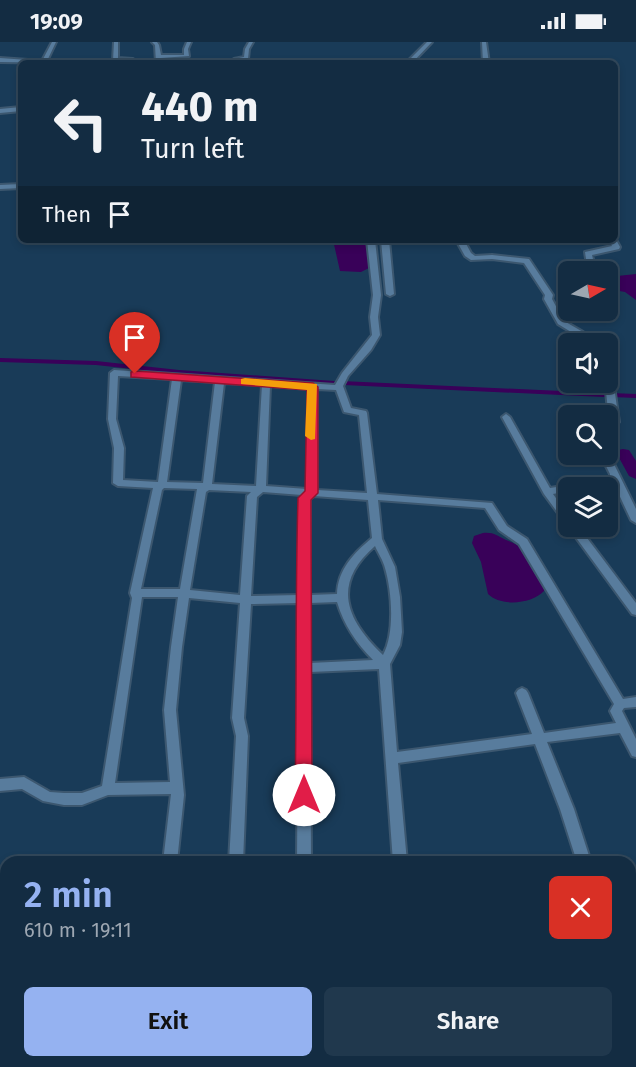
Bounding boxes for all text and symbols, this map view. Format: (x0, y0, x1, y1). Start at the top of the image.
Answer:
text: 19:09 (30, 8, 83, 35)
text: 440 m (141, 82, 258, 132)
icon: left (42, 84, 120, 162)
text: Turn left (141, 133, 244, 165)
icon: arrive (103, 198, 136, 231)
text: Then (42, 201, 91, 228)
north arrow (558, 261, 618, 321)
map controls (558, 261, 618, 537)
pin (109, 312, 160, 374)
icon: arrive (118, 321, 151, 354)
button: sound (558, 333, 618, 393)
button: search (558, 405, 618, 465)
button: layers (558, 477, 618, 537)
position arrow (272, 763, 336, 827)
text: 2 min (24, 873, 113, 917)
button: close (549, 876, 612, 939)
text: 610 m · 19:11 (24, 918, 132, 942)
button: Exit (24, 987, 312, 1056)
button: Share (324, 987, 612, 1056)

